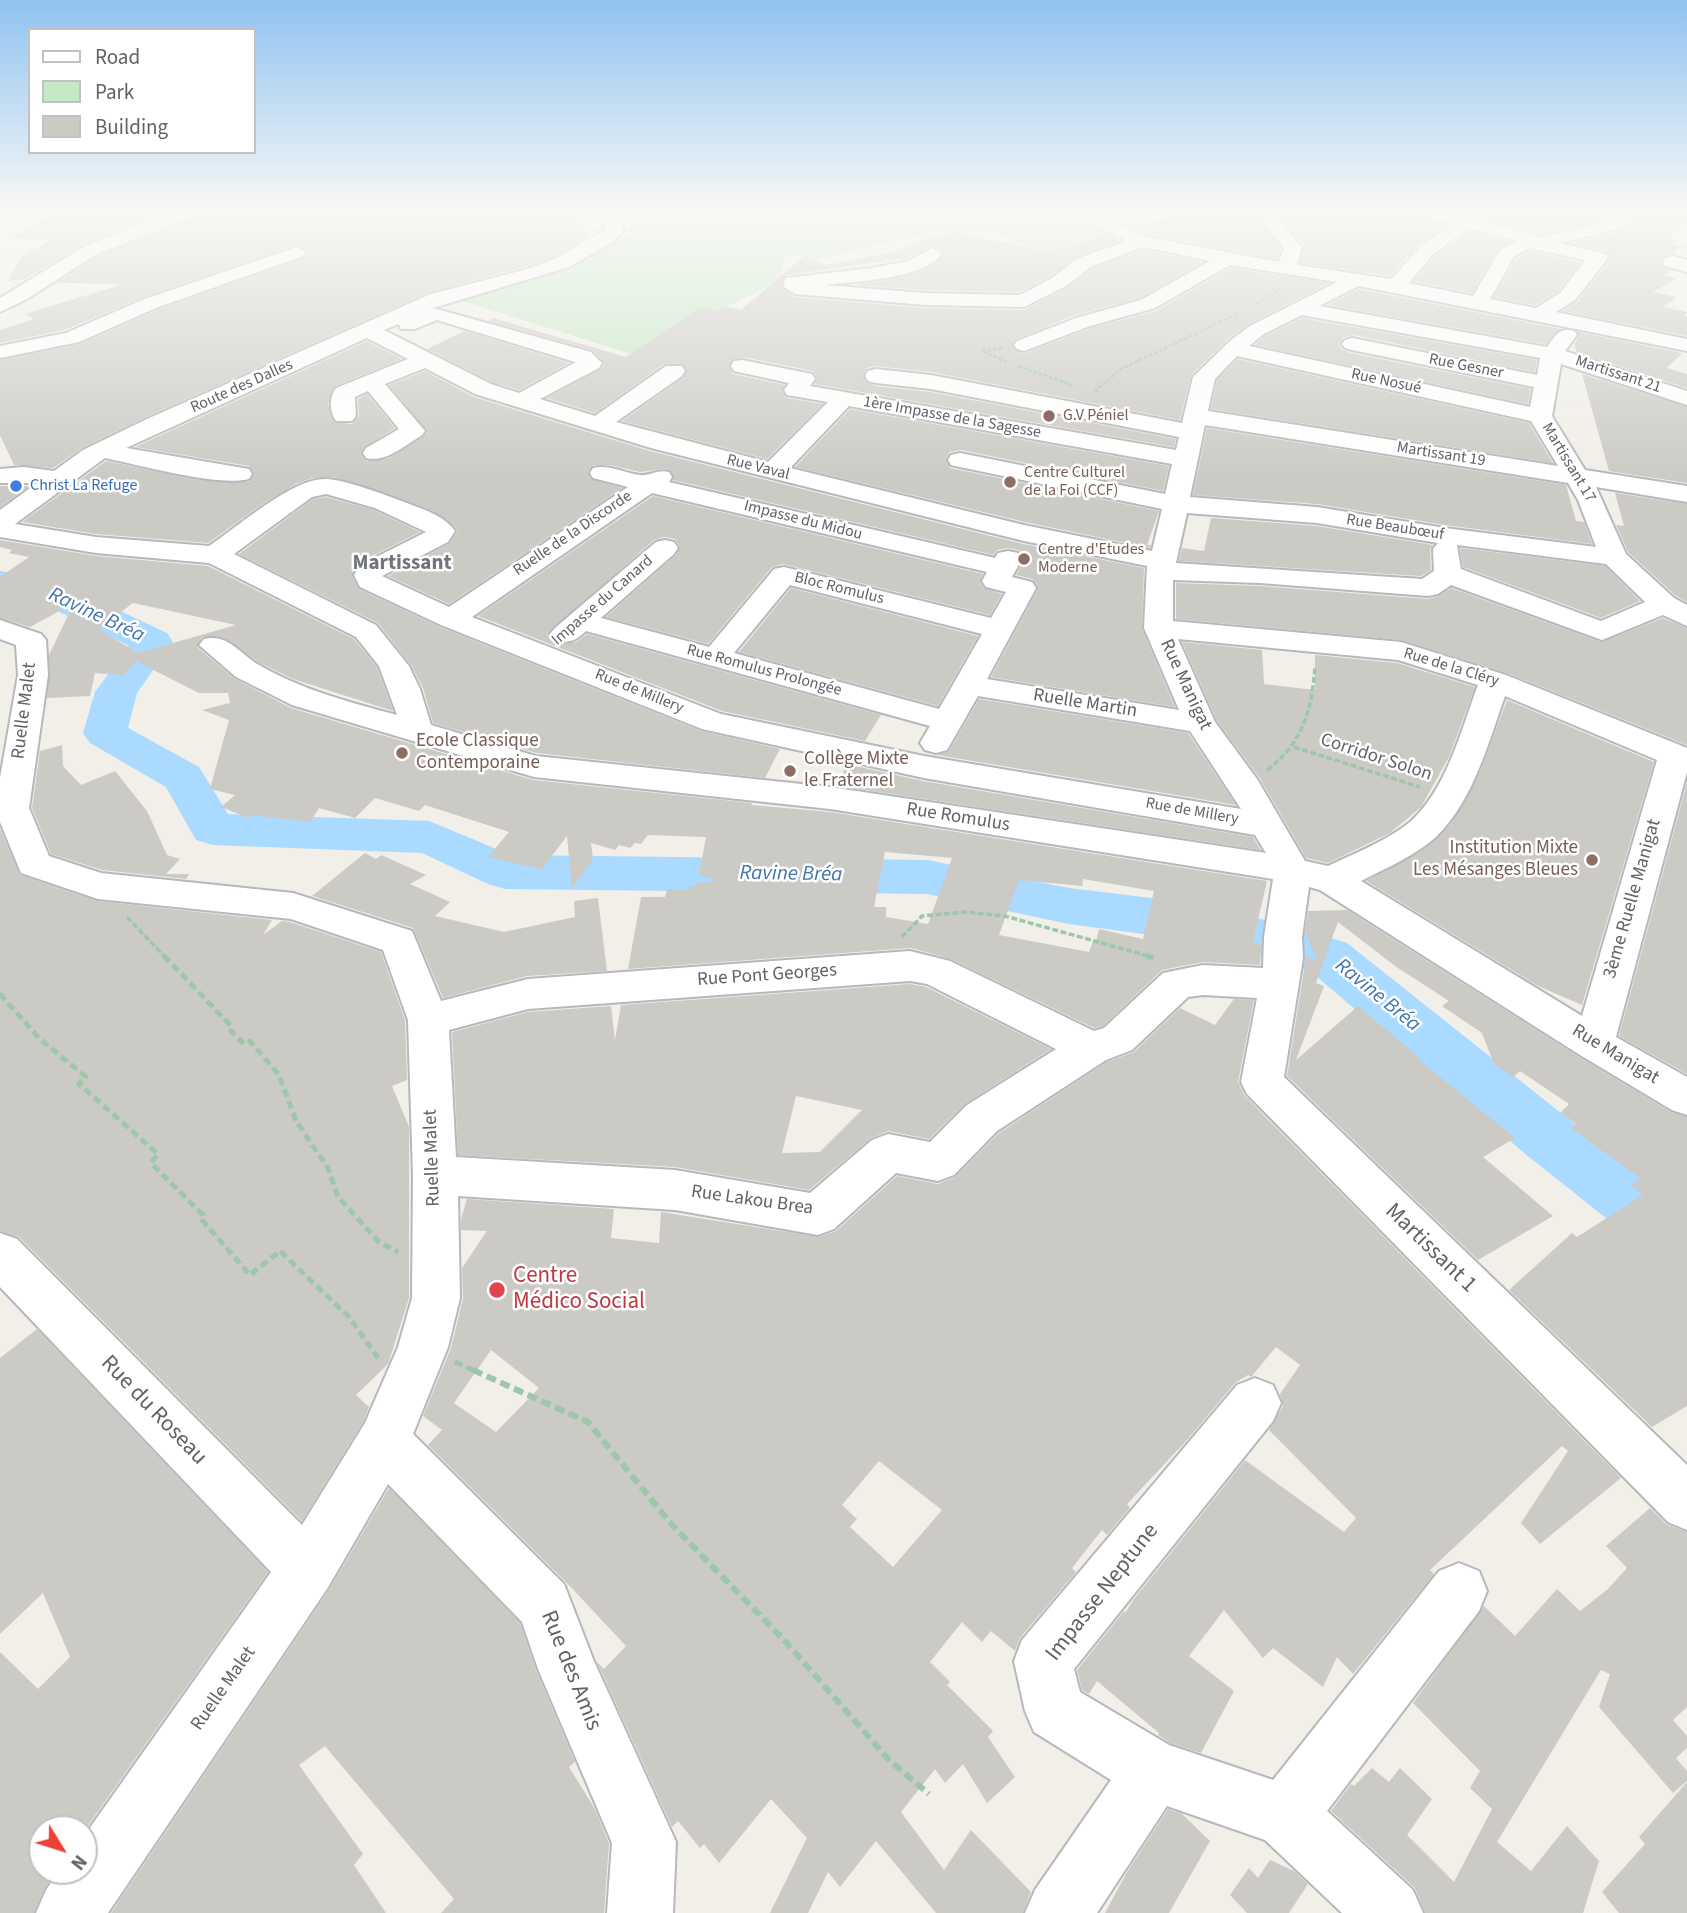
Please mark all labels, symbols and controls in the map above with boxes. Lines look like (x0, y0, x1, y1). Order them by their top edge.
legend (28, 28, 256, 154)
text: Road (95, 42, 140, 72)
text: Park (95, 77, 134, 107)
text: Building (95, 112, 168, 142)
street label: Rue Gesner (1427, 350, 1505, 384)
street label: Martissant 21 (1573, 352, 1663, 398)
street label: Route des Dalles (188, 356, 296, 418)
street label: Rue Nosué (1349, 365, 1423, 399)
street label: 1ère Impasse de la Sagesse (862, 393, 1042, 443)
place label: G.V Péniel (1063, 406, 1129, 426)
marker: G.V Péniel (1041, 408, 1057, 424)
street label: Martissant 17 (1537, 420, 1599, 506)
street label: Martissant 19 (1395, 439, 1487, 471)
street label: Rue Vaval (725, 451, 791, 485)
place label: Centre Culturel de la Foi (CCF) (1024, 463, 1125, 501)
marker: Centre Culturel de la Foi (CCF) (1002, 474, 1018, 490)
place label: Christ La Refuge (30, 476, 137, 496)
marker: Christ La Refuge (8, 478, 24, 494)
street label: Ruelle de la Discorde (510, 487, 636, 581)
street label: Impasse du Midou (742, 497, 864, 545)
street label: Rue Beaubœuf (1345, 511, 1445, 545)
place label: Centre d'Etudes Moderne (1038, 540, 1144, 578)
district label: Martissant (353, 551, 451, 577)
marker: Centre d'Etudes Moderne (1016, 551, 1032, 567)
street label: Impasse du Canard (548, 552, 658, 650)
street label: Bloc Romulus (792, 569, 886, 609)
water label: Ravine Bréa (44, 583, 148, 649)
street label: Rue Manigat (1154, 636, 1216, 734)
street label: Rue Romulus Prolongée (684, 641, 844, 701)
street label: Rue de la Cléry (1401, 644, 1501, 692)
street label: Ruelle Malet (8, 661, 42, 761)
street label: Rue de Millery (592, 665, 686, 719)
street label: Ruelle Martin (1031, 685, 1139, 723)
street label: Corridor Solon (1317, 729, 1435, 787)
place label: Ecole Classique Contemporaine (416, 731, 540, 775)
marker: Ecole Classique Contemporaine (394, 745, 410, 761)
place label: Collège Mixte le Fraternel (804, 749, 909, 793)
marker: Collège Mixte le Fraternel (782, 763, 798, 779)
street label: Rue de Millery (1144, 794, 1240, 830)
street label: Rue Romulus (905, 799, 1011, 837)
street label: 3ème Ruelle Manigat (1599, 817, 1667, 981)
place label: Institution Mixte Les Mésanges Bleues (1413, 838, 1578, 882)
marker: Institution Mixte Les Mésanges Bleues (1584, 852, 1600, 868)
water label: Ravine Bréa (739, 862, 843, 888)
water label: Ravine Bréa (1329, 954, 1425, 1038)
street label: Rue Pont Georges (696, 960, 838, 992)
street label: Rue Manigat (1567, 1020, 1663, 1090)
street label: Ruelle Malet (420, 1109, 446, 1207)
street label: Rue Lakou Brea (690, 1181, 814, 1221)
street label: Martissant 1 (1378, 1198, 1482, 1300)
place label: Centre Médico Social (513, 1263, 645, 1317)
marker: Centre Médico Social (487, 1280, 507, 1300)
street label: Rue du Roseau (94, 1350, 212, 1472)
street label: Impasse Neptune (1041, 1519, 1165, 1667)
street label: Rue des Amis (533, 1607, 607, 1735)
street label: Ruelle Malet (187, 1643, 261, 1735)
north arrow (28, 1815, 98, 1885)
text: N (64, 1849, 93, 1875)

